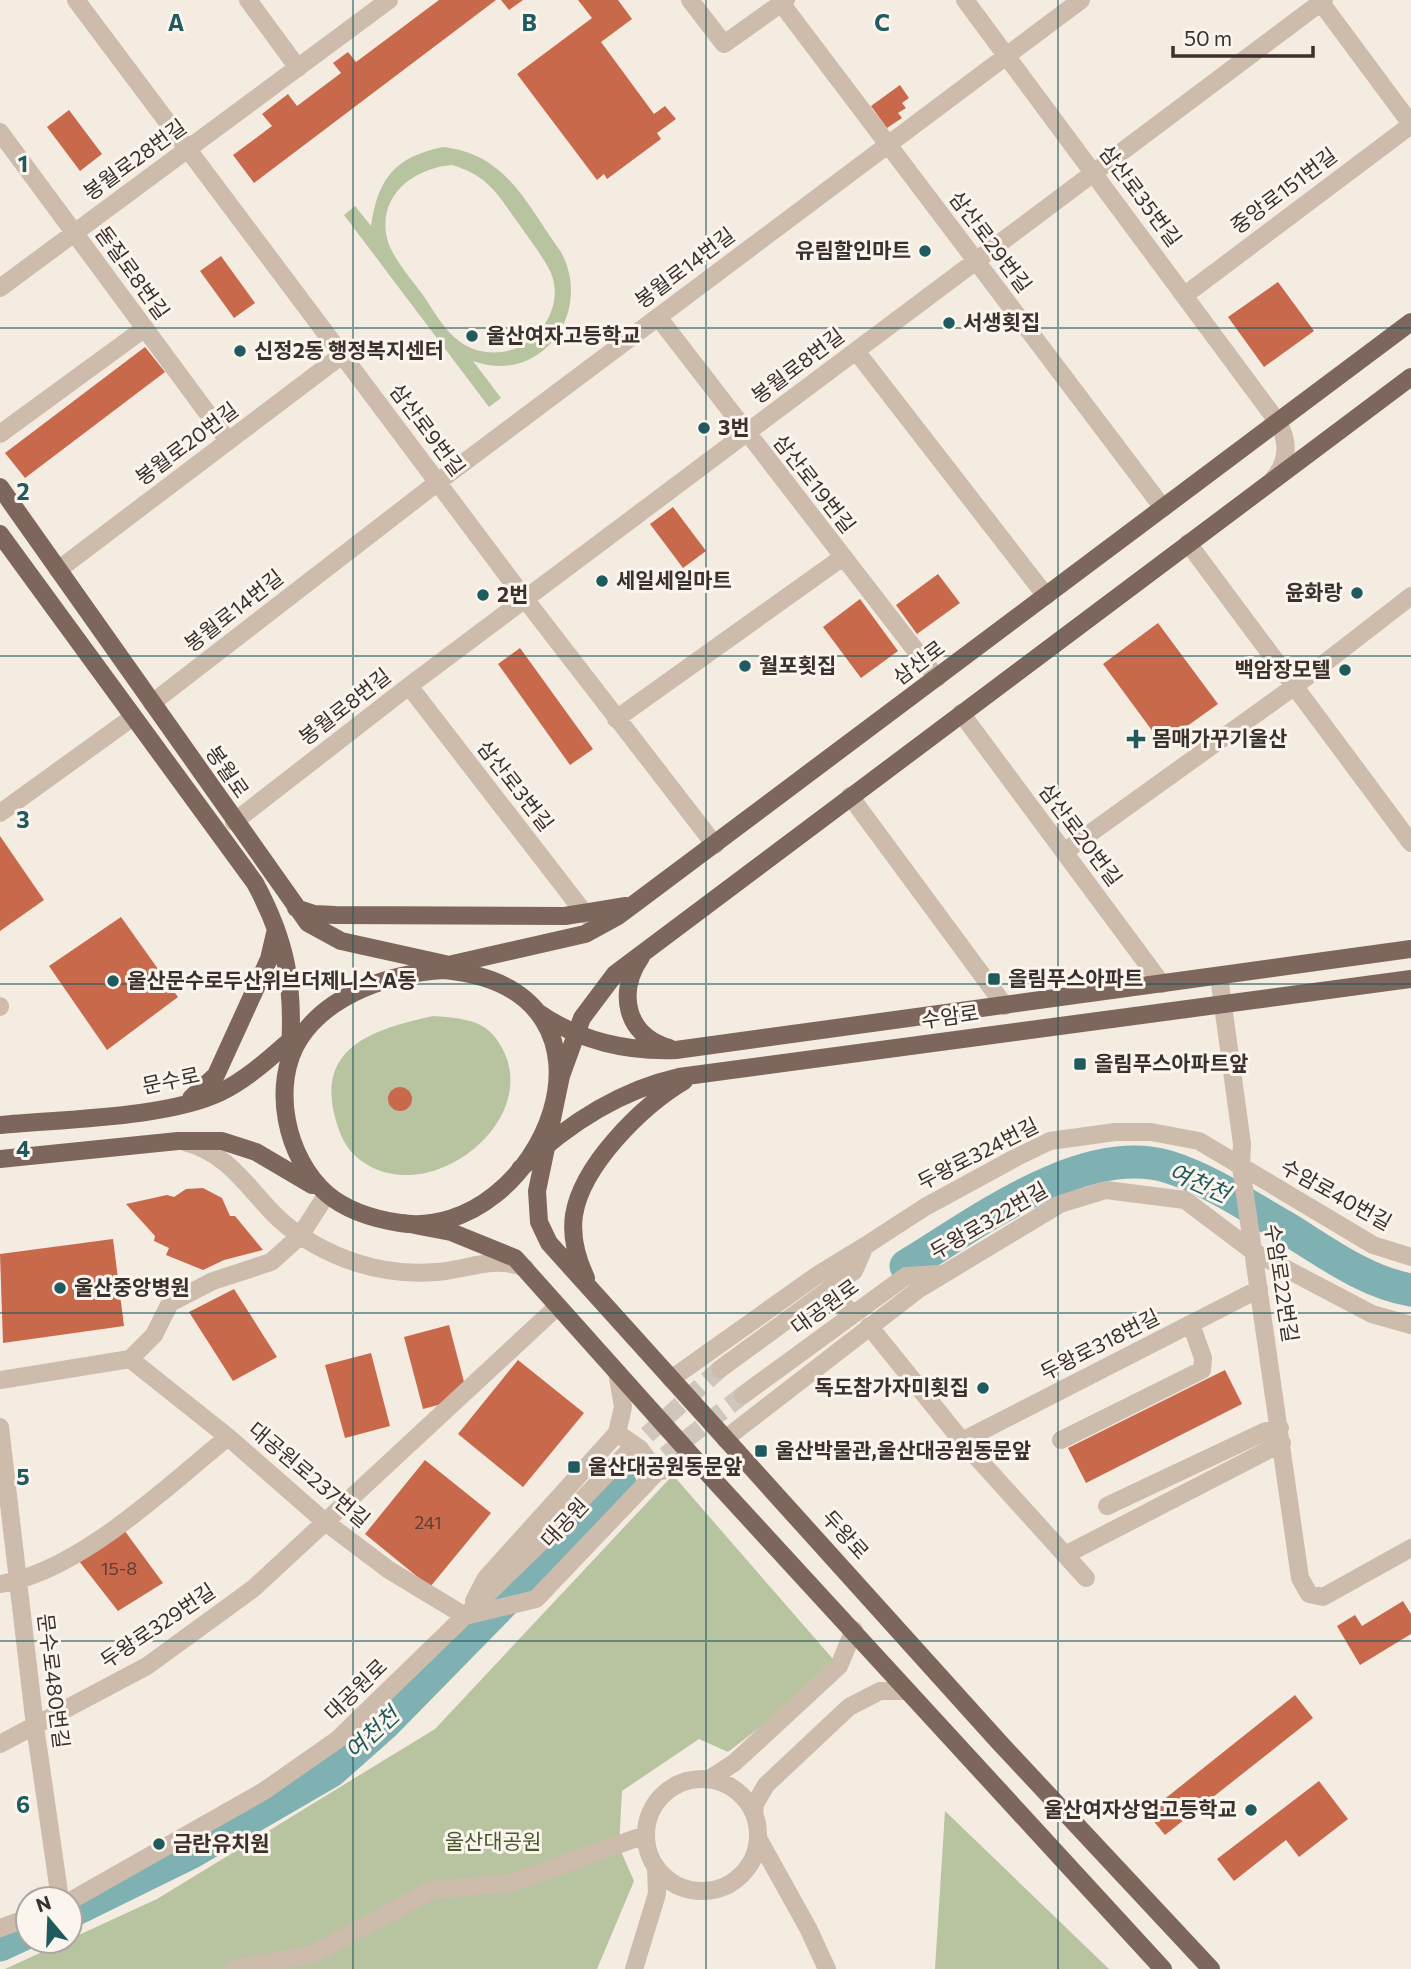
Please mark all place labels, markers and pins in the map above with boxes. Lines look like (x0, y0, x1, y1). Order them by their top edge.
place label: 유림할인마트 (795, 237, 911, 262)
marker: 유림할인마트 (917, 243, 933, 259)
place label: 서생횟집 (963, 309, 1040, 334)
marker: 서생횟집 (941, 315, 957, 331)
place label: 울산여자고등학교 (486, 322, 641, 347)
marker: 울산여자고등학교 (464, 328, 480, 344)
place label: 신정2동 행정복지센터 (254, 337, 444, 362)
marker: 신정2동 행정복지센터 (232, 343, 248, 359)
place label: 3번 (718, 414, 750, 439)
marker: 3번 (696, 420, 712, 436)
place label: 세일세일마트 (616, 567, 732, 592)
marker: 세일세일마트 (594, 573, 610, 589)
place label: 윤화랑 (1285, 579, 1343, 604)
place label: 2번 (497, 581, 528, 606)
marker: 윤화랑 (1349, 585, 1365, 601)
marker: 2번 (475, 587, 491, 603)
place label: 월포횟집 (759, 652, 836, 677)
place label: 백암장모텔 (1234, 656, 1331, 681)
marker: 월포횟집 (737, 658, 753, 674)
marker: 백암장모텔 (1337, 662, 1353, 678)
place label: 몸매가꾸기울산 (1152, 725, 1287, 750)
marker: 몸매가꾸기울산 (1126, 729, 1146, 749)
place label: 올림푸스아파트 (1008, 965, 1143, 990)
place label: 울산문수로두산위브더제니스 A동 (127, 967, 417, 992)
marker: 올림푸스아파트 (986, 971, 1002, 987)
marker: 울산문수로두산위브더제니스 A동 (105, 973, 121, 989)
place label: 올림푸스아파트앞 (1094, 1050, 1249, 1075)
marker: 올림푸스아파트앞 (1072, 1056, 1088, 1072)
place label: 울산중앙병원 (74, 1274, 190, 1299)
marker: 울산중앙병원 (52, 1280, 68, 1296)
place label: 독도참가자미횟집 (814, 1374, 969, 1399)
marker: 독도참가자미횟집 (975, 1380, 991, 1396)
place label: 울산박물관,울산대공원동문앞 (775, 1437, 1031, 1462)
marker: 울산박물관,울산대공원동문앞 (753, 1443, 769, 1459)
place label: 울산대공원동문앞 (588, 1453, 743, 1478)
marker: 울산대공원동문앞 (566, 1459, 582, 1475)
place label: 울산여자상업고등학교 (1044, 1796, 1237, 1821)
marker: 울산여자상업고등학교 (1243, 1802, 1259, 1818)
place label: 금란유치원 (173, 1830, 270, 1855)
marker: 금란유치원 (151, 1836, 167, 1852)

